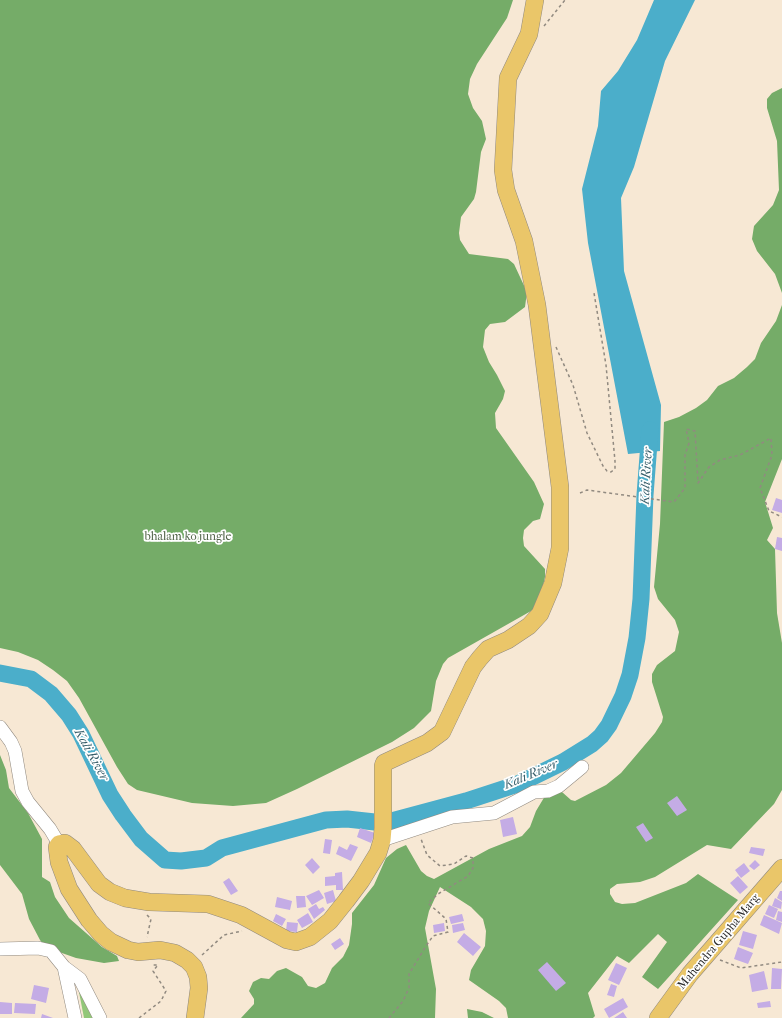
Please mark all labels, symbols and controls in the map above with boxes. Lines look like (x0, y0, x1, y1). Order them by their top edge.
water label: Kali River (638, 447, 656, 505)
park label: bhalam ko jungle (145, 530, 231, 544)
water label: Kali River (70, 726, 112, 784)
water label: Kali River (502, 757, 560, 793)
street label: Mahendra Gupha Marg (675, 891, 763, 993)

